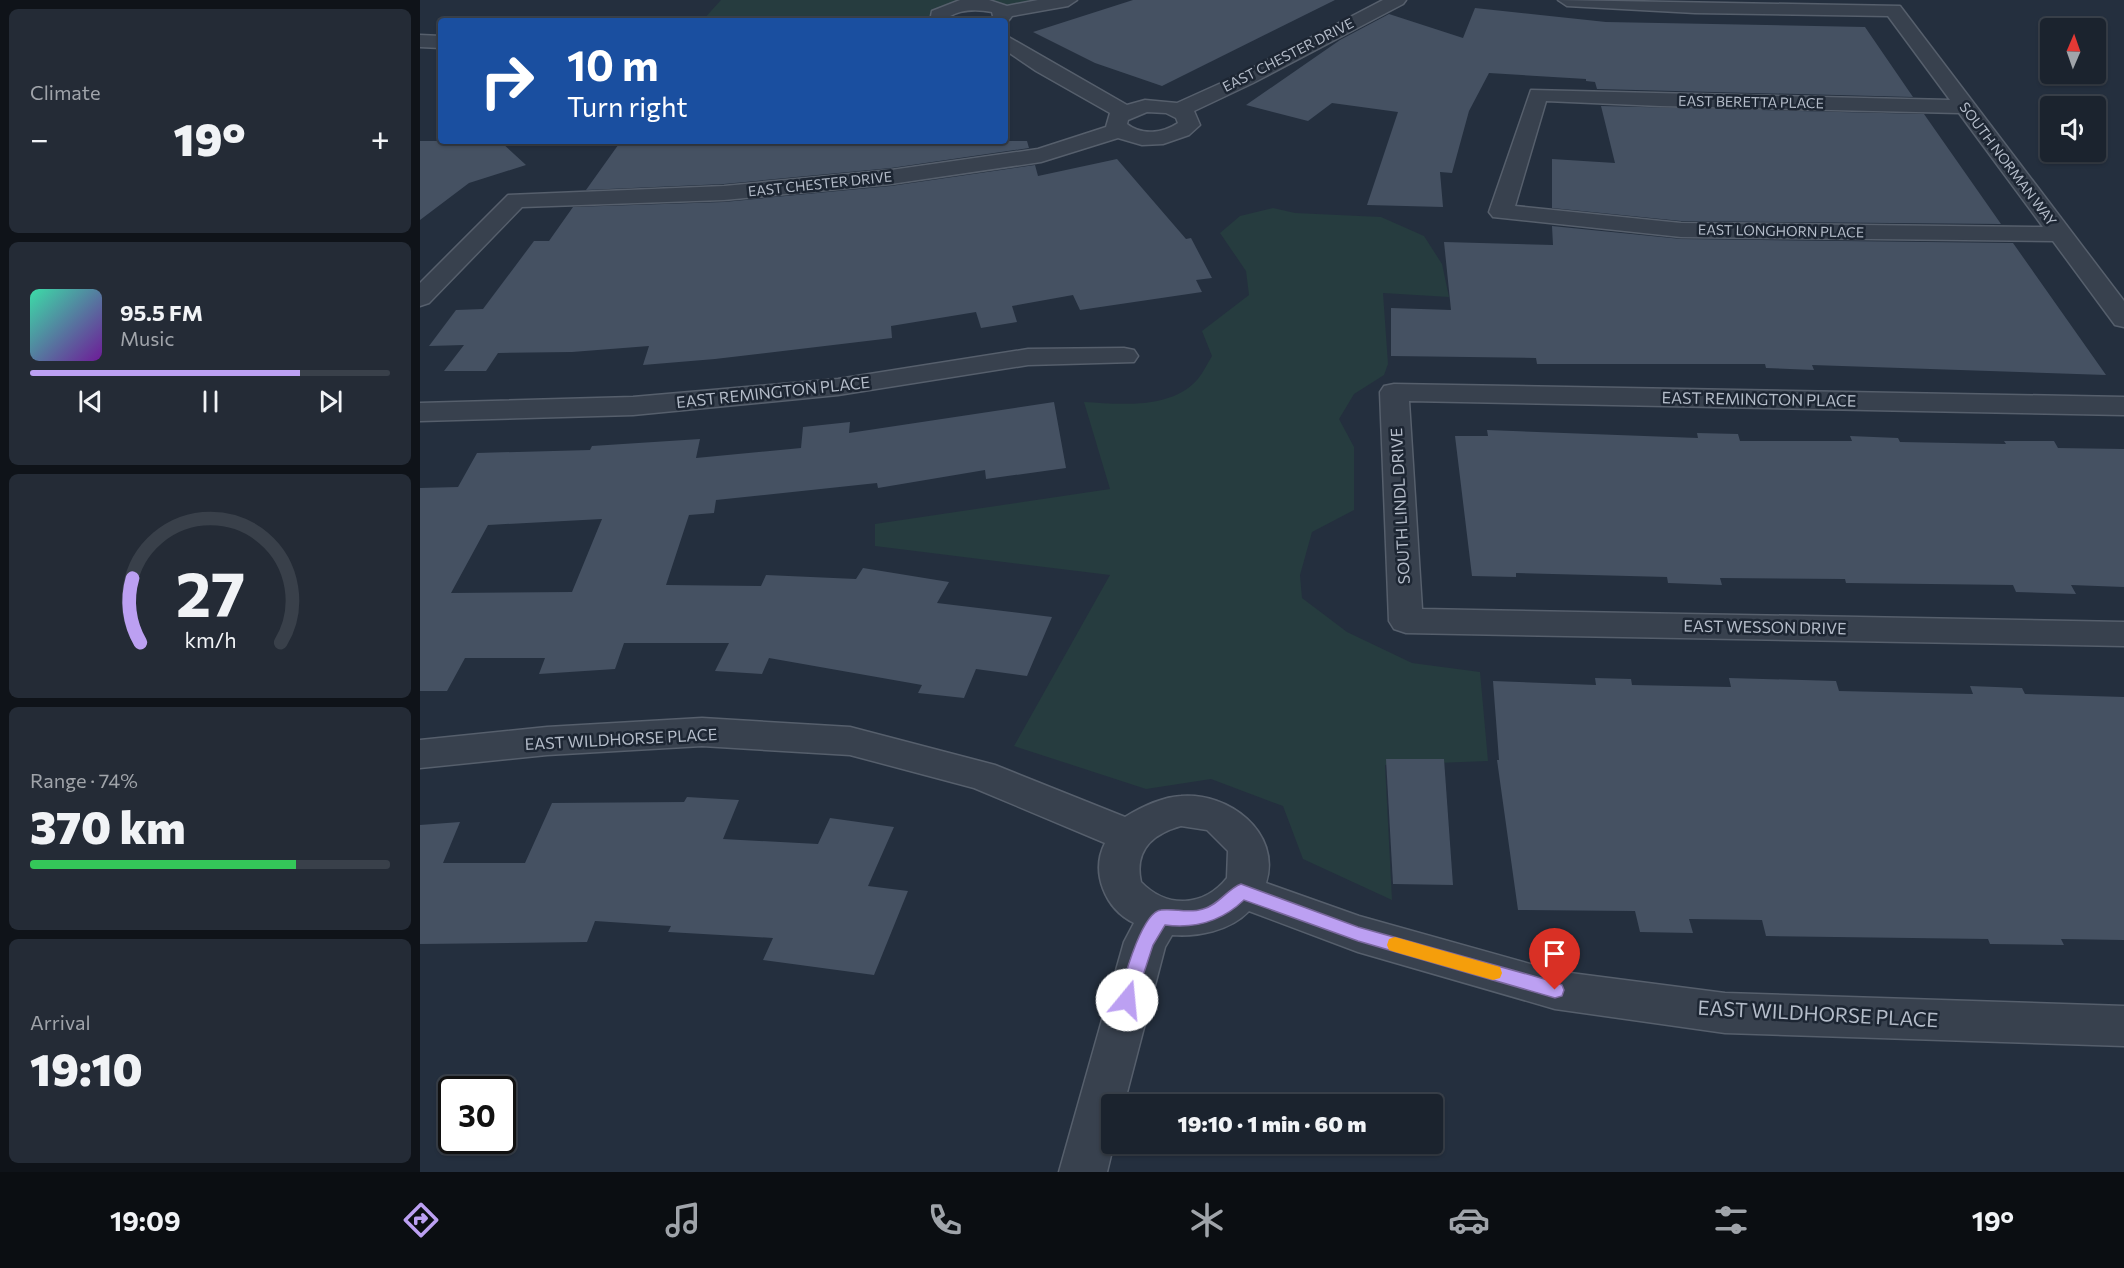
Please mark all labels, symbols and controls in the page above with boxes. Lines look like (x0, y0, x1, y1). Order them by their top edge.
street label: EAST CHESTER DRIVE (1219, 14, 1356, 95)
north arrow (2040, 18, 2106, 84)
map controls (2040, 18, 2106, 162)
text: 10 m (567, 38, 659, 90)
icon: right (468, 42, 546, 120)
text: Climate (30, 80, 100, 104)
text: Turn right (567, 90, 687, 123)
street label: EAST BERETTA PLACE (1678, 92, 1824, 111)
button: sound (2040, 96, 2106, 162)
street label: SOUTH NORMAN WAY (1956, 98, 2060, 229)
text: 19° (174, 110, 246, 165)
text: − (30, 117, 49, 158)
text: + (371, 117, 390, 158)
street label: EAST CHESTER DRIVE (747, 167, 893, 200)
street label: EAST LONGHORN PLACE (1698, 221, 1864, 240)
text: 95.5 FM (120, 299, 203, 326)
text: Music (120, 326, 174, 350)
street label: EAST REMINGTON PLACE (675, 372, 871, 411)
icon: previous (74, 385, 107, 418)
icon: pause (194, 385, 227, 418)
icon: next (314, 385, 347, 418)
street label: EAST REMINGTON PLACE (1661, 387, 1857, 410)
street label: SOUTH LINDL DRIVE (1386, 427, 1413, 585)
text: 27 (175, 554, 245, 630)
street label: EAST WESSON DRIVE (1683, 616, 1847, 637)
text: km/h (184, 626, 236, 652)
street label: EAST WILDHORSE PLACE (524, 724, 718, 753)
text: Range · 74% (30, 768, 138, 792)
text: 370 km (30, 798, 186, 853)
pin (1529, 928, 1580, 990)
icon: arrive (1538, 937, 1571, 970)
position arrow (1095, 968, 1159, 1032)
street label: EAST WILDHORSE PLACE (1697, 995, 1939, 1031)
text: Arrival (30, 1010, 91, 1034)
text: 19:10 (30, 1040, 143, 1095)
speed limit sign: 30 (438, 1076, 516, 1154)
text: 19:10 · 1 min · 60 m (1178, 1110, 1366, 1137)
icon: directions (400, 1199, 442, 1241)
icon: music (662, 1199, 704, 1241)
icon: phone (924, 1199, 966, 1241)
icon: climate (1186, 1199, 1228, 1241)
icon: car (1448, 1199, 1490, 1241)
icon: filters (1710, 1199, 1752, 1241)
text: 19:09 (110, 1204, 181, 1237)
text: 19° (1972, 1204, 2014, 1237)

